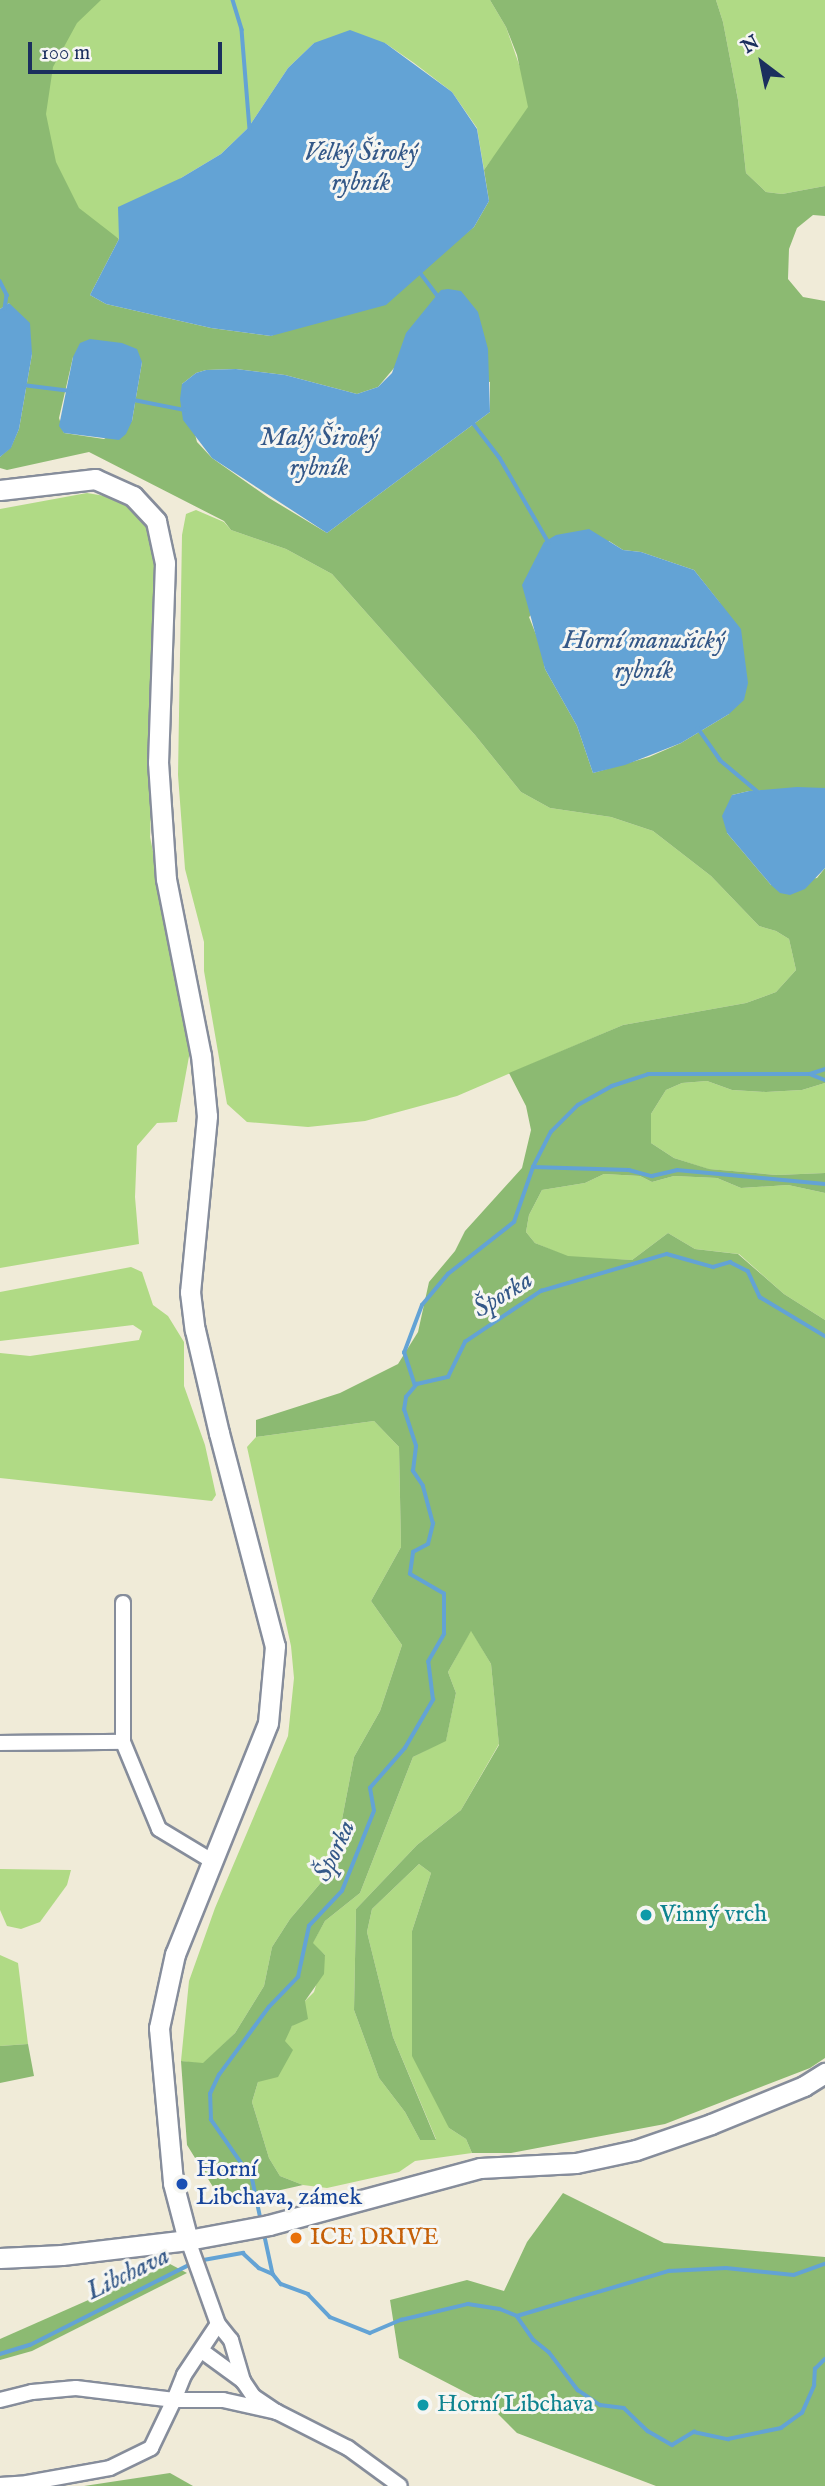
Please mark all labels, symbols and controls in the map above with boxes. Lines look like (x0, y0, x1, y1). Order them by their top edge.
scale bar (32, 28, 226, 72)
north arrow (727, 28, 797, 98)
text: N (738, 31, 764, 60)
text: 100 m (41, 40, 90, 67)
water label: Velký Široký rybník (304, 137, 418, 198)
water label: Malý Široký rybník (260, 422, 378, 484)
water label: Horní manušický rybník (563, 625, 725, 686)
water label: Šporka (468, 1265, 538, 1325)
water label: Šporka (307, 1815, 363, 1887)
place label: Vinný vrch (660, 1901, 767, 1929)
marker: Vinný vrch (638, 1907, 654, 1923)
place label: Horní Libchava, zámek (196, 2156, 362, 2212)
marker: Horní Libchava, zámek (174, 2176, 190, 2192)
place label: ICE DRIVE (310, 2224, 439, 2252)
marker: ICE DRIVE (288, 2230, 304, 2246)
water label: Libchava (81, 2241, 175, 2307)
place label: Horní Libchava (437, 2391, 594, 2419)
marker: Horní Libchava (415, 2397, 431, 2413)

